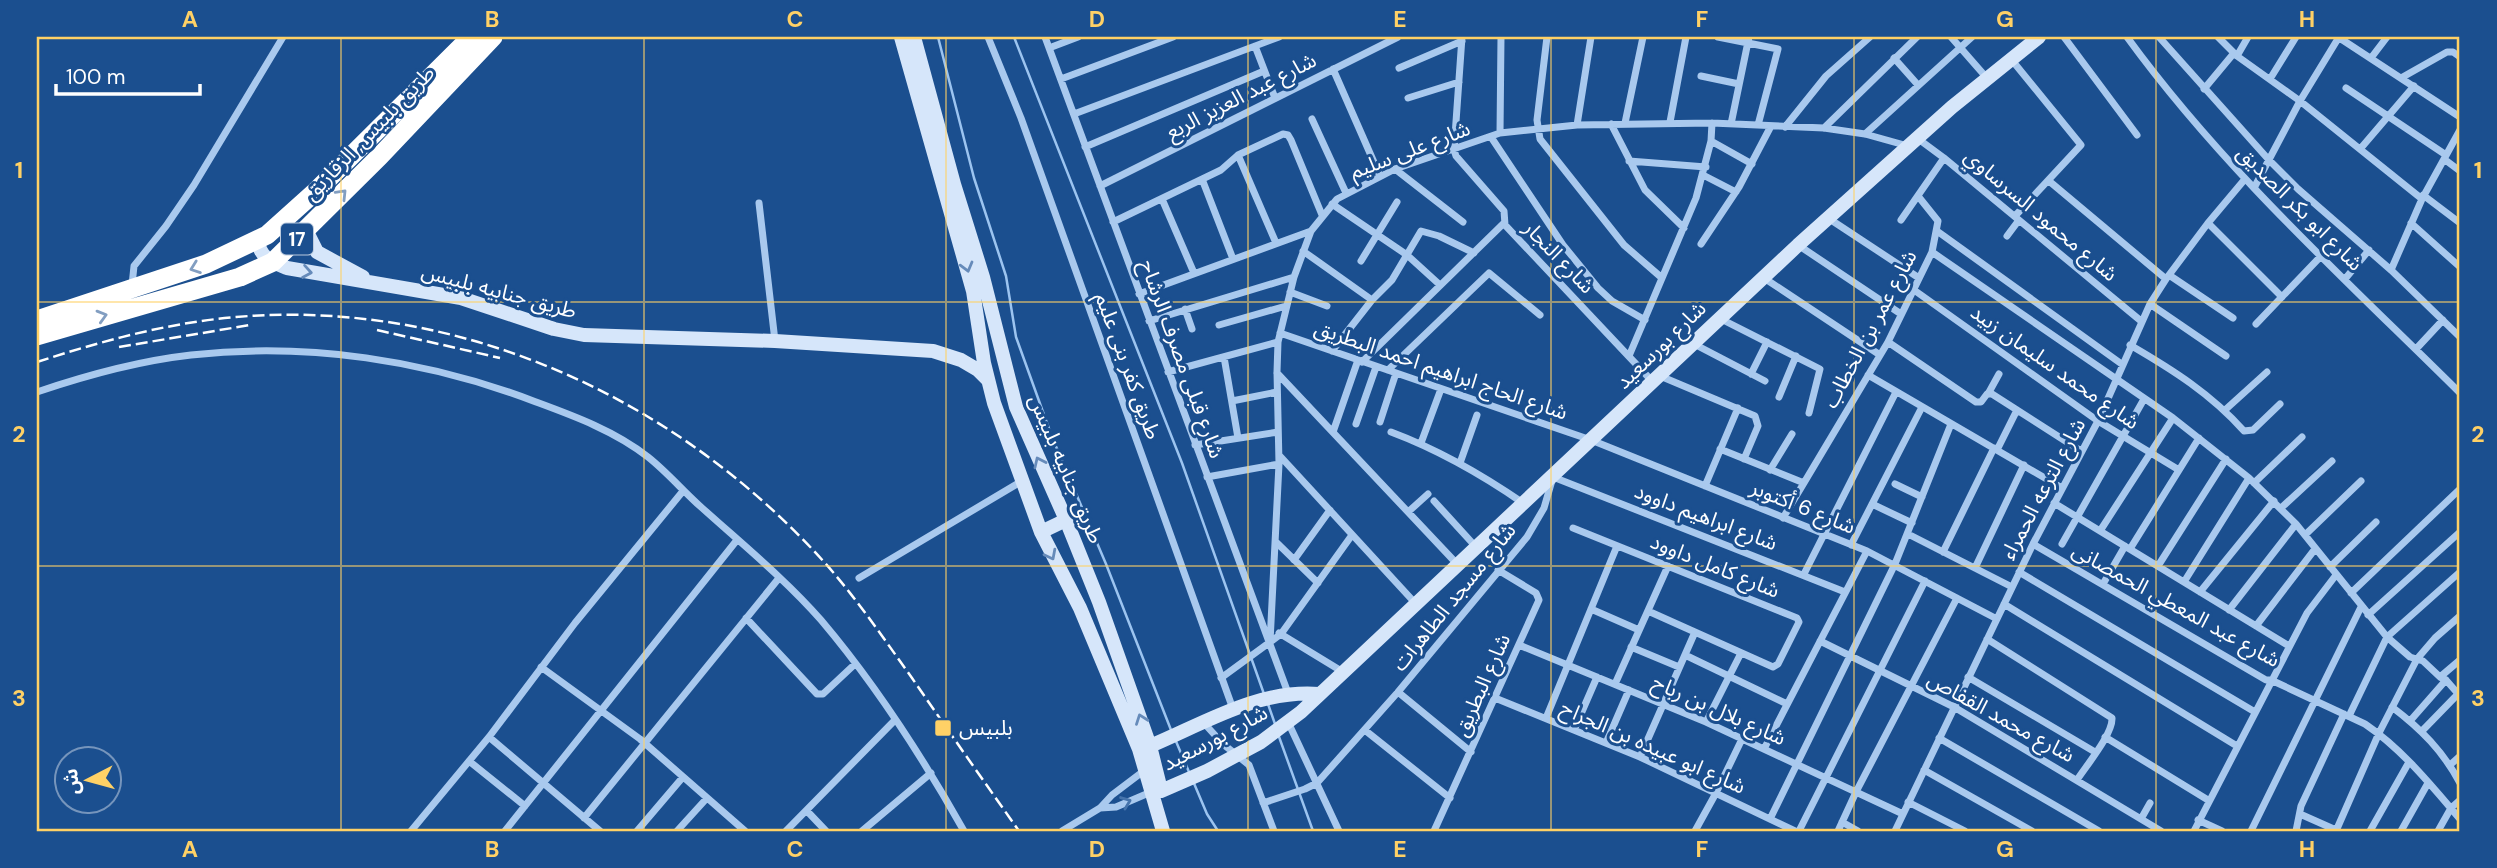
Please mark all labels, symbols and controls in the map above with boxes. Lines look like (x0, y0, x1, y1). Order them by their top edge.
text: A (182, 4, 198, 34)
text: B (485, 4, 499, 34)
text: C (787, 4, 803, 34)
text: D (1089, 4, 1105, 34)
text: E (1393, 4, 1407, 34)
text: F (1696, 4, 1709, 34)
text: G (1996, 4, 2014, 34)
text: H (2299, 4, 2315, 34)
street label: شارع عبد العزيز الربع (1161, 46, 1321, 147)
scale bar (56, 52, 200, 96)
street label: طريق بلبيس, الزقازيق (297, 59, 441, 207)
text: 100 m (66, 63, 126, 91)
street label: شارع على سليم (1346, 114, 1475, 187)
street label: شارع ابو بكر الصديق (2230, 139, 2369, 278)
street label: شارع محمود السرساوي (1957, 142, 2124, 289)
text: 1 (15, 155, 23, 185)
text: 1 (2474, 155, 2482, 185)
one-way arrow (333, 189, 346, 202)
street label: شارع النجار (1516, 214, 1601, 300)
road number: 17 (281, 224, 313, 255)
street label: شارع عمر بن الخطاب (1816, 245, 1924, 413)
street label: شارع قبلى مصرف الرشاح (1132, 256, 1231, 463)
street label: طريق جنابيه بلبيس (418, 257, 580, 325)
one-way arrow (190, 260, 202, 274)
one-way arrow (958, 261, 973, 273)
one-way arrow (301, 264, 313, 279)
street label: طريق كفر بنى عليم (1088, 289, 1168, 444)
street label: شارع بورسعيد (1610, 295, 1713, 396)
street label: شارع محمد سليمان زبيد (1964, 298, 2145, 437)
one-way arrow (96, 310, 108, 325)
street label: شارع الحاج ابراهيم احمد البطريق (1310, 313, 1571, 427)
street label: طريق جنابيه بلبيس (1022, 390, 1110, 548)
street label: شارع الترعه الحمراء (1994, 413, 2093, 565)
text: 2 (12, 419, 26, 449)
text: 2 (2471, 419, 2485, 449)
one-way arrow (1033, 457, 1047, 469)
street label: شارع 6 أكتوبر (1745, 473, 1860, 542)
street label: شارع ابراهيم داوود (1630, 477, 1782, 558)
street label: شارع مسجد الطاهرات (1386, 517, 1523, 677)
street label: شارع كامل داوود (1646, 527, 1784, 606)
street label: شارع عبد المعطي الحمصانى (2066, 536, 2285, 676)
one-way arrow (1043, 547, 1057, 560)
street label: شارع البطريق (1447, 629, 1518, 741)
street label: شارع محمد القفاص (1922, 665, 2080, 770)
street label: شارع بلال بن رباح (1647, 668, 1790, 753)
text: 3 (12, 683, 26, 713)
text: 3 (2471, 683, 2485, 713)
street label: شارع ابو عبيده بن الجراح (1555, 694, 1750, 801)
street label: شارع بورسعيد (1157, 699, 1273, 778)
one-way arrow (1135, 713, 1149, 725)
place label: بلبيس (959, 714, 1013, 742)
marker: بلبيس (933, 718, 953, 738)
north arrow (52, 746, 122, 816)
text: ش (58, 767, 85, 796)
one-way arrow (1120, 797, 1132, 811)
text: A (182, 834, 198, 864)
text: B (485, 834, 499, 864)
text: C (787, 834, 803, 864)
text: D (1089, 834, 1105, 864)
text: E (1393, 834, 1407, 864)
text: F (1696, 834, 1709, 864)
text: G (1996, 834, 2014, 864)
text: H (2299, 834, 2315, 864)

